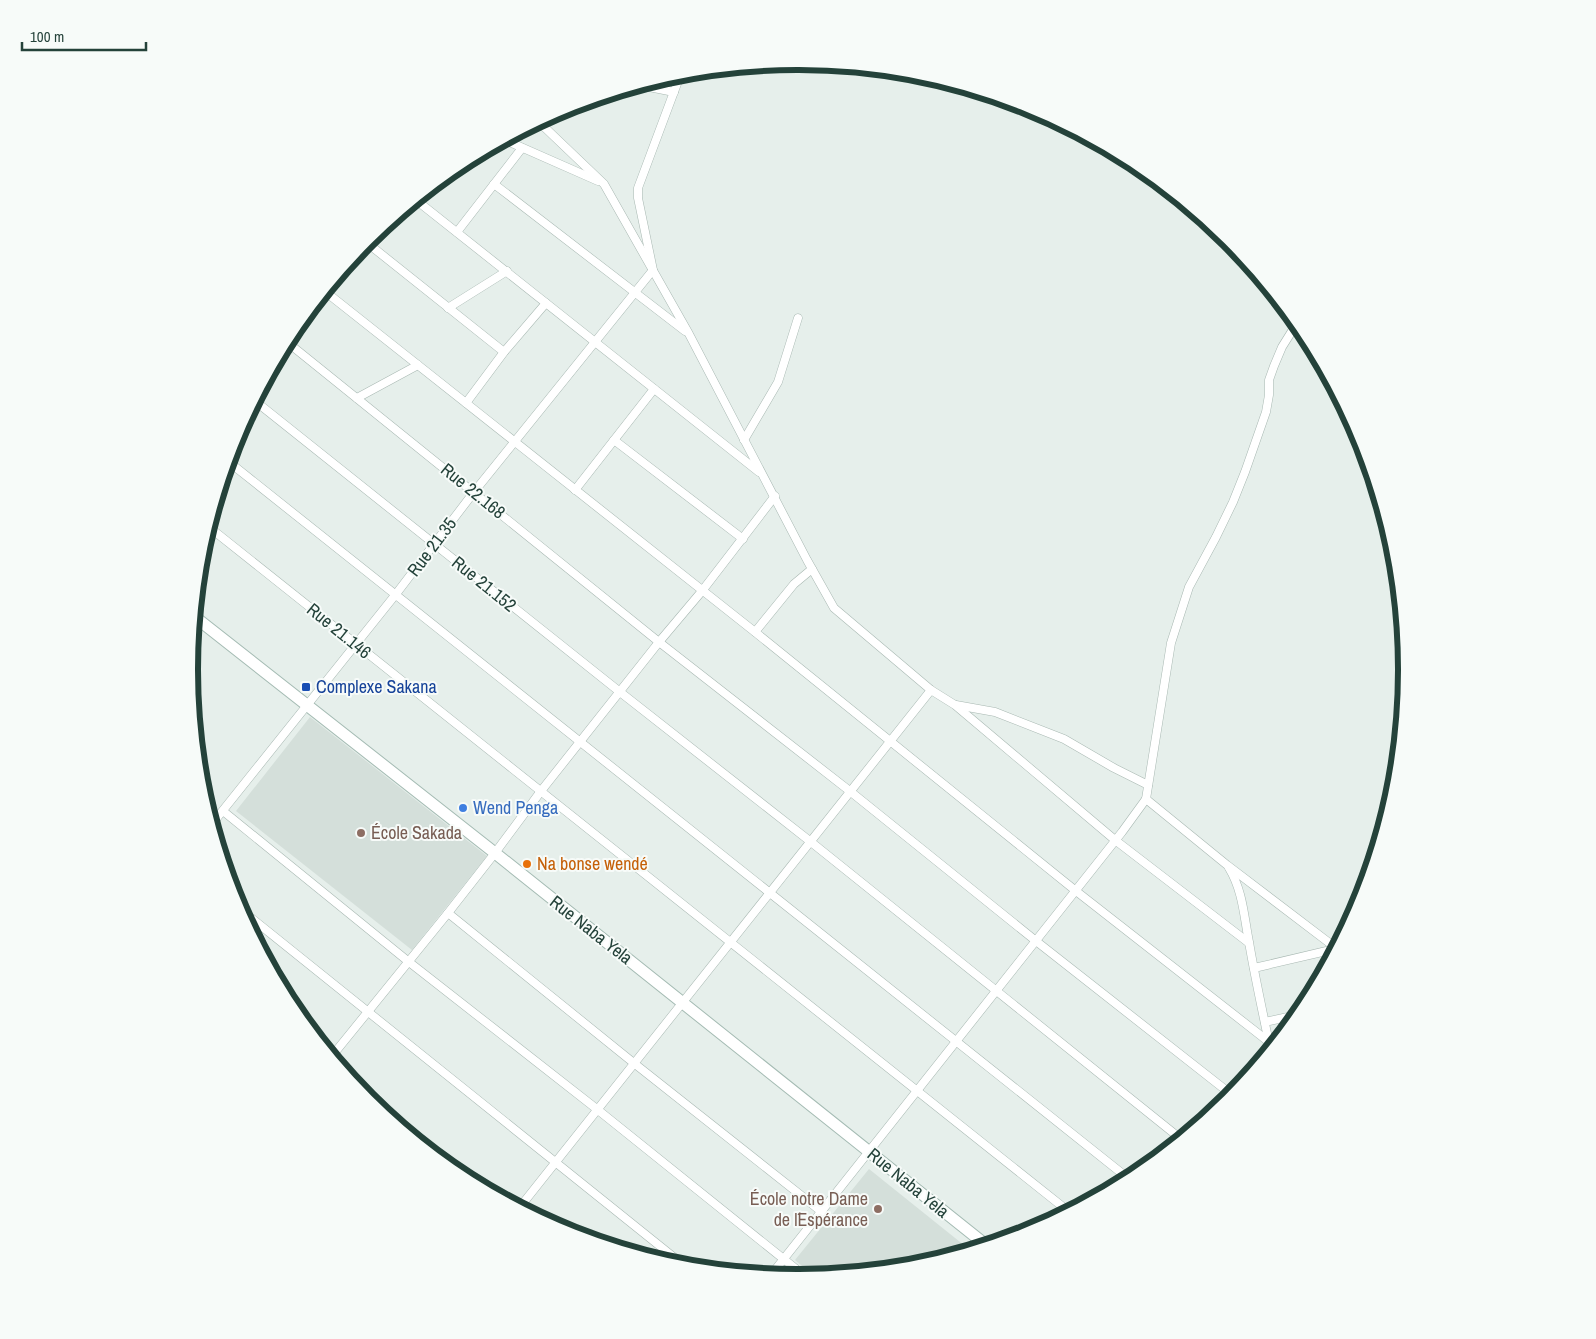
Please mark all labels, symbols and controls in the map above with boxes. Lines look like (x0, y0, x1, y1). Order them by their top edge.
scale bar (22, 20, 146, 52)
text: 100 m (30, 26, 64, 47)
street label: Rue 22.168 (436, 457, 511, 524)
street label: Rue 21.35 (401, 512, 462, 581)
street label: Rue 21.152 (447, 550, 522, 617)
street label: Rue 21.146 (302, 597, 377, 664)
place label: Complexe Sakana (316, 674, 437, 699)
marker: Complexe Sakana (300, 681, 312, 693)
place label: Wend Penga (473, 795, 558, 820)
marker: Wend Penga (457, 802, 469, 814)
place label: École Sakada (371, 820, 462, 845)
marker: École Sakada (355, 827, 367, 839)
place label: Na bonse wendé (537, 851, 648, 876)
marker: Na bonse wendé (521, 858, 533, 870)
street label: Rue Naba Yela (545, 889, 638, 970)
street label: Rue Naba Yela (862, 1142, 955, 1223)
place label: École notre Dame de l´Espérance (750, 1186, 868, 1232)
marker: École notre Dame de l´Espérance (872, 1203, 884, 1215)

